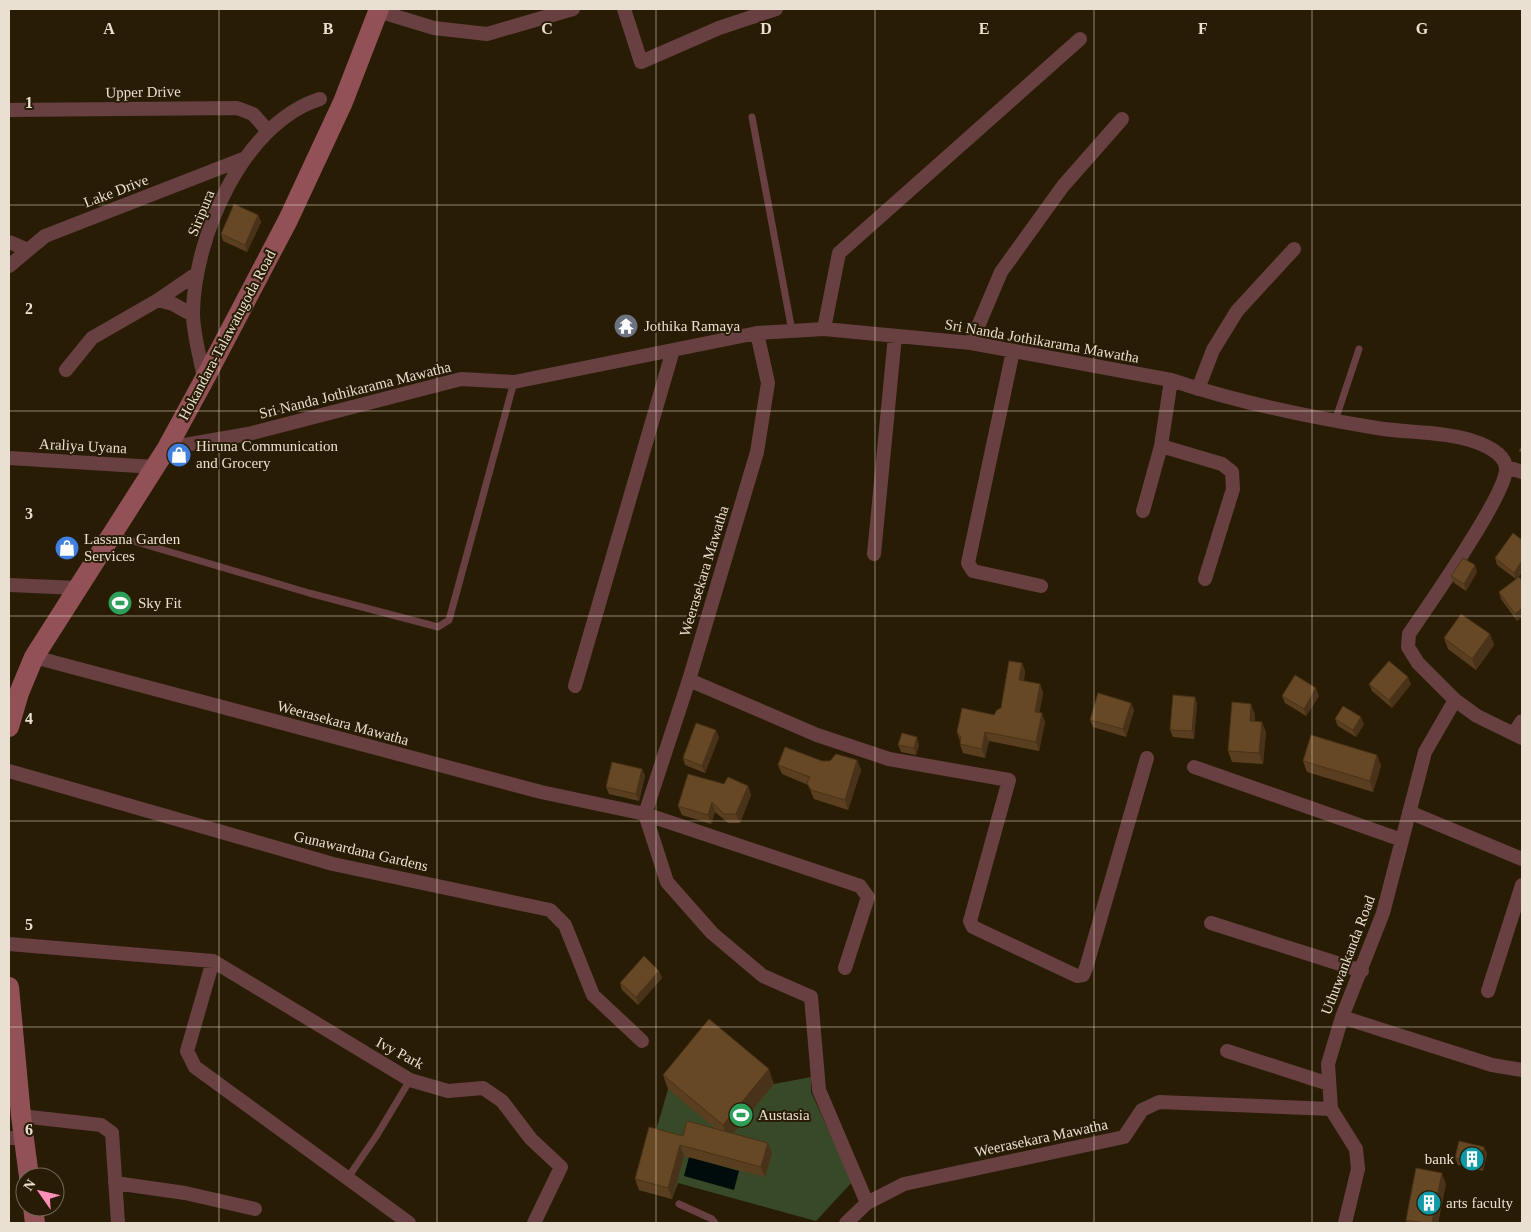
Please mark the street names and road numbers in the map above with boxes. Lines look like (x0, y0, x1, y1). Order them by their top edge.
street label: Upper Drive (105, 83, 181, 101)
street label: Lake Drive (81, 171, 151, 211)
street label: Siripura (185, 187, 218, 238)
street label: Hokandara-Talawatugoda Road (175, 247, 279, 423)
street label: Sri Nanda Jothikarama Mawatha (944, 316, 1141, 366)
street label: Sri Nanda Jothikarama Mawatha (257, 358, 453, 422)
street label: Araliya Uyana (39, 436, 128, 456)
street label: Weerasekara Mawatha (676, 503, 732, 638)
street label: Weerasekara Mawatha (275, 698, 411, 748)
street label: Gunawardana Gardens (292, 828, 430, 874)
street label: Uthuwankanda Road (1318, 893, 1378, 1017)
street label: Ivy Park (374, 1034, 427, 1072)
street label: Weerasekara Mawatha (973, 1116, 1109, 1160)

